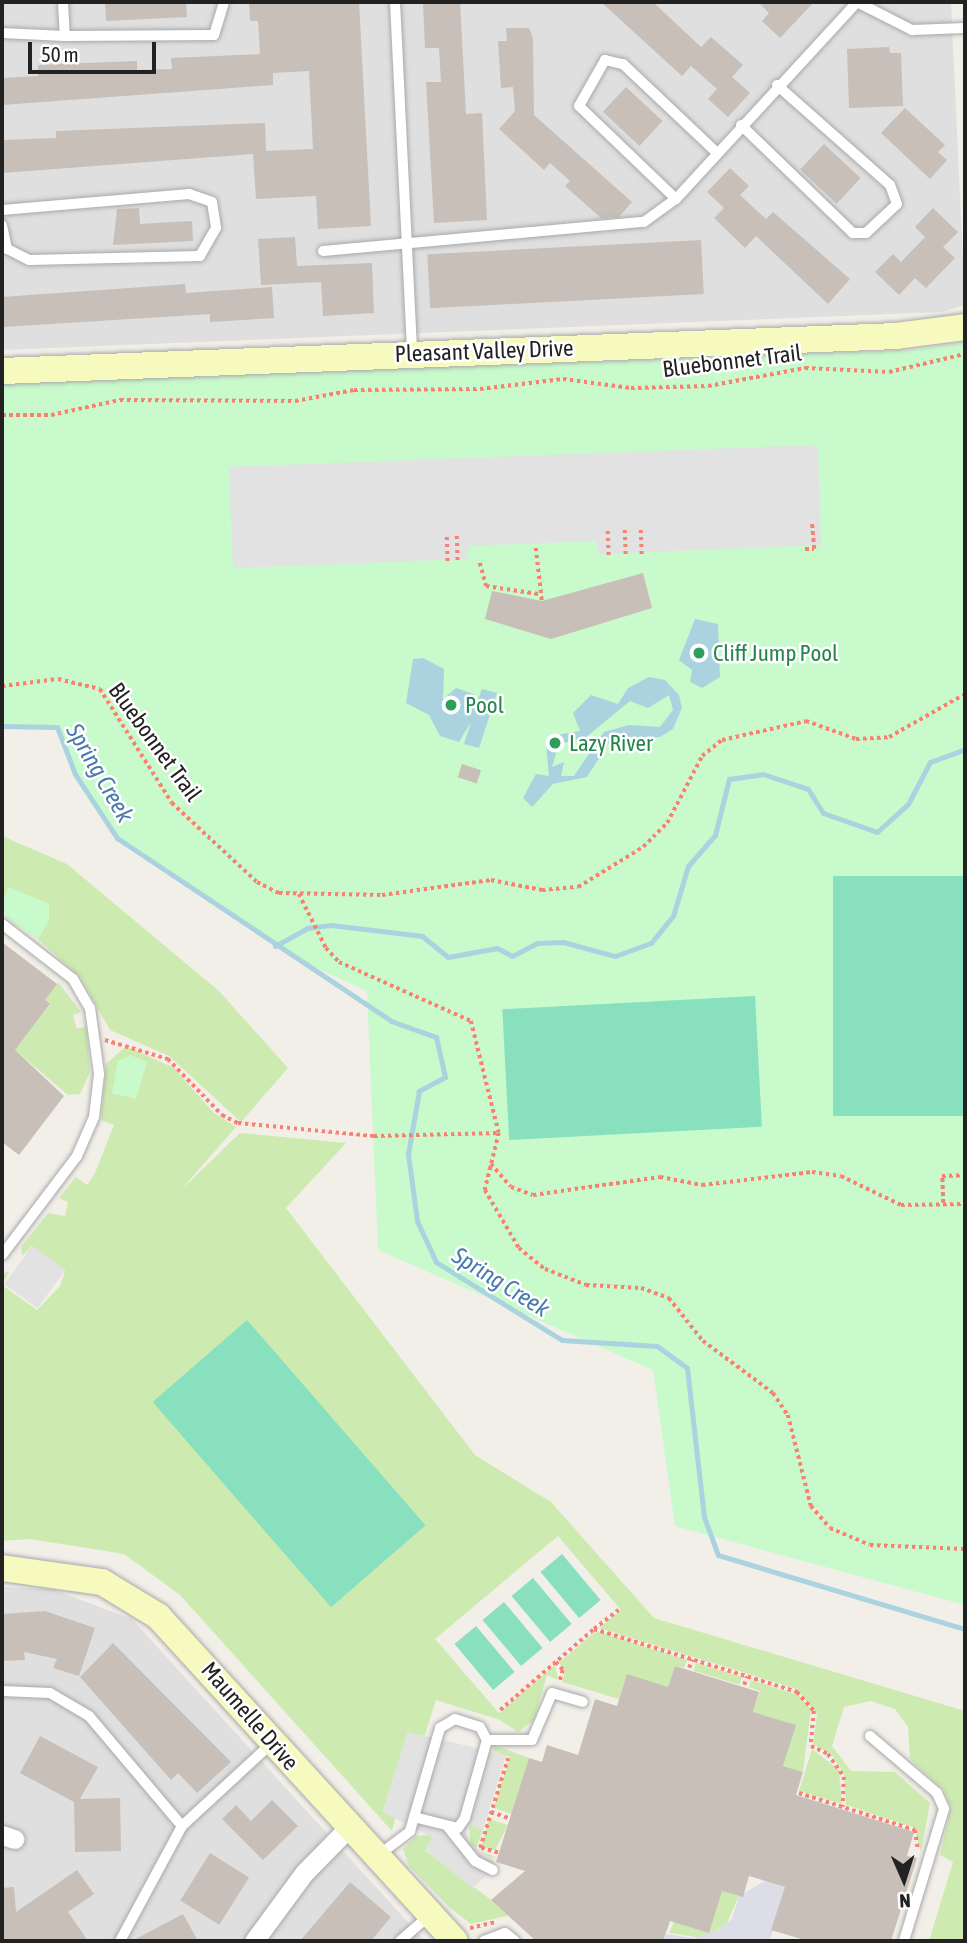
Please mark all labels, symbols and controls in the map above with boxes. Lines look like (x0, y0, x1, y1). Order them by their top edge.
scale bar (32, 28, 159, 72)
text: 50 m (41, 42, 79, 66)
street label: Pleasant Valley Drive (394, 334, 574, 368)
street label: Bluebonnet Trail (661, 339, 803, 383)
place label: Cliff Jump Pool (713, 639, 838, 667)
marker: Cliff Jump Pool (691, 645, 707, 661)
street label: Bluebonnet Trail (103, 677, 207, 807)
place label: Pool (465, 691, 504, 719)
marker: Pool (443, 697, 459, 713)
water label: Spring Creek (60, 718, 140, 828)
place label: Lazy River (569, 729, 653, 757)
marker: Lazy River (547, 735, 563, 751)
water label: Spring Creek (447, 1241, 555, 1323)
street label: Maumelle Drive (195, 1656, 305, 1776)
north arrow (869, 1845, 939, 1915)
text: N (899, 1890, 911, 1912)

